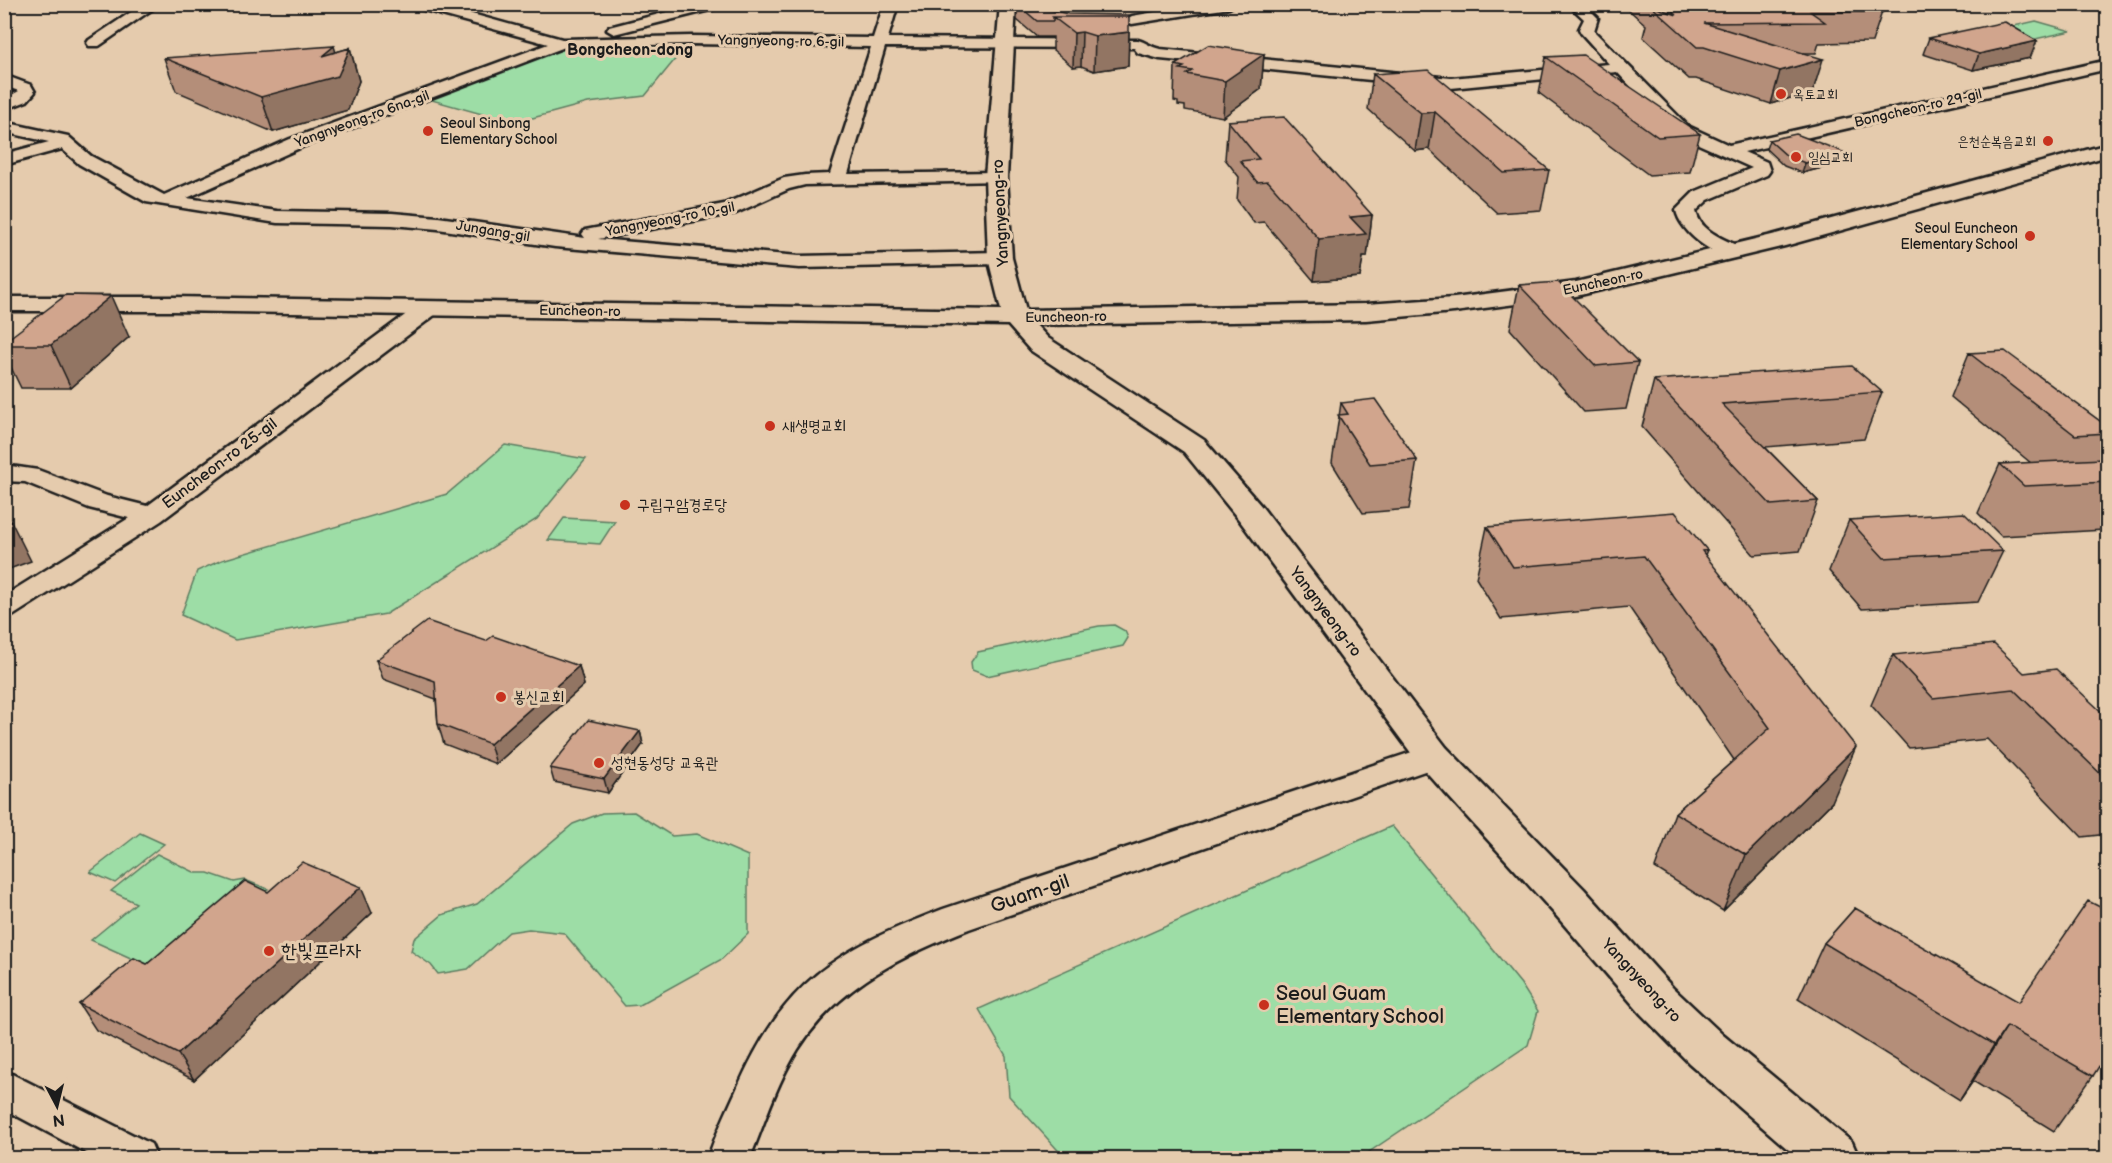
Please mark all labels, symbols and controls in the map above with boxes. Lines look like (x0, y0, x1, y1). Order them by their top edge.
street label: Yangnyeong-ro 6-gil (717, 31, 844, 51)
district label: Bongcheon-dong (567, 41, 693, 60)
street label: Bongcheon-ro 29-gil (1853, 85, 1983, 131)
place label: 옥토교회 (1793, 86, 1838, 103)
street label: Yangnyeong-ro 6na-gil (291, 87, 432, 152)
marker: 옥토교회 (1774, 87, 1788, 101)
place label: Seoul Sinbong Elementary School (440, 115, 558, 148)
marker: Seoul Sinbong Elementary School (421, 124, 435, 138)
place label: 은천순복음교회 (1957, 133, 2036, 150)
marker: 은천순복음교회 (2041, 134, 2055, 148)
place label: 일심교회 (1808, 149, 1853, 166)
marker: 일심교회 (1789, 150, 1803, 164)
street label: Yangnyeong-ro (989, 159, 1013, 268)
street label: Yangnyeong-ro 10-gil (603, 198, 736, 240)
street label: Jungang-gil (455, 217, 531, 245)
place label: Seoul Euncheon Elementary School (1901, 220, 2018, 253)
marker: Seoul Euncheon Elementary School (2023, 229, 2037, 243)
street label: Euncheon-ro (1561, 265, 1645, 299)
street label: Euncheon-ro (539, 302, 621, 320)
street label: Euncheon-ro (1025, 308, 1107, 326)
street label: Euncheon-ro 25-gil (159, 415, 281, 513)
place label: 새생명교회 (782, 417, 846, 436)
marker: 새생명교회 (763, 419, 777, 433)
place label: 구립구암경로당 (637, 496, 727, 515)
marker: 구립구암경로당 (618, 498, 632, 512)
street label: Yangnyeong-ro (1284, 562, 1365, 661)
place label: 봉신교회 (513, 688, 565, 707)
marker: 봉신교회 (494, 690, 508, 704)
place label: 성현동성당 교육관 (611, 754, 718, 773)
marker: 성현동성당 교육관 (592, 756, 606, 770)
street label: Guam-gil (987, 869, 1073, 919)
street label: Yangnyeong-ro (1597, 934, 1685, 1027)
place label: 한빛프라자 (281, 939, 361, 963)
marker: 한빛프라자 (262, 944, 276, 958)
place label: Seoul Guam Elementary School (1276, 982, 1444, 1029)
marker: Seoul Guam Elementary School (1257, 998, 1271, 1012)
north arrow (27, 1076, 87, 1136)
text: N (52, 1109, 66, 1130)

